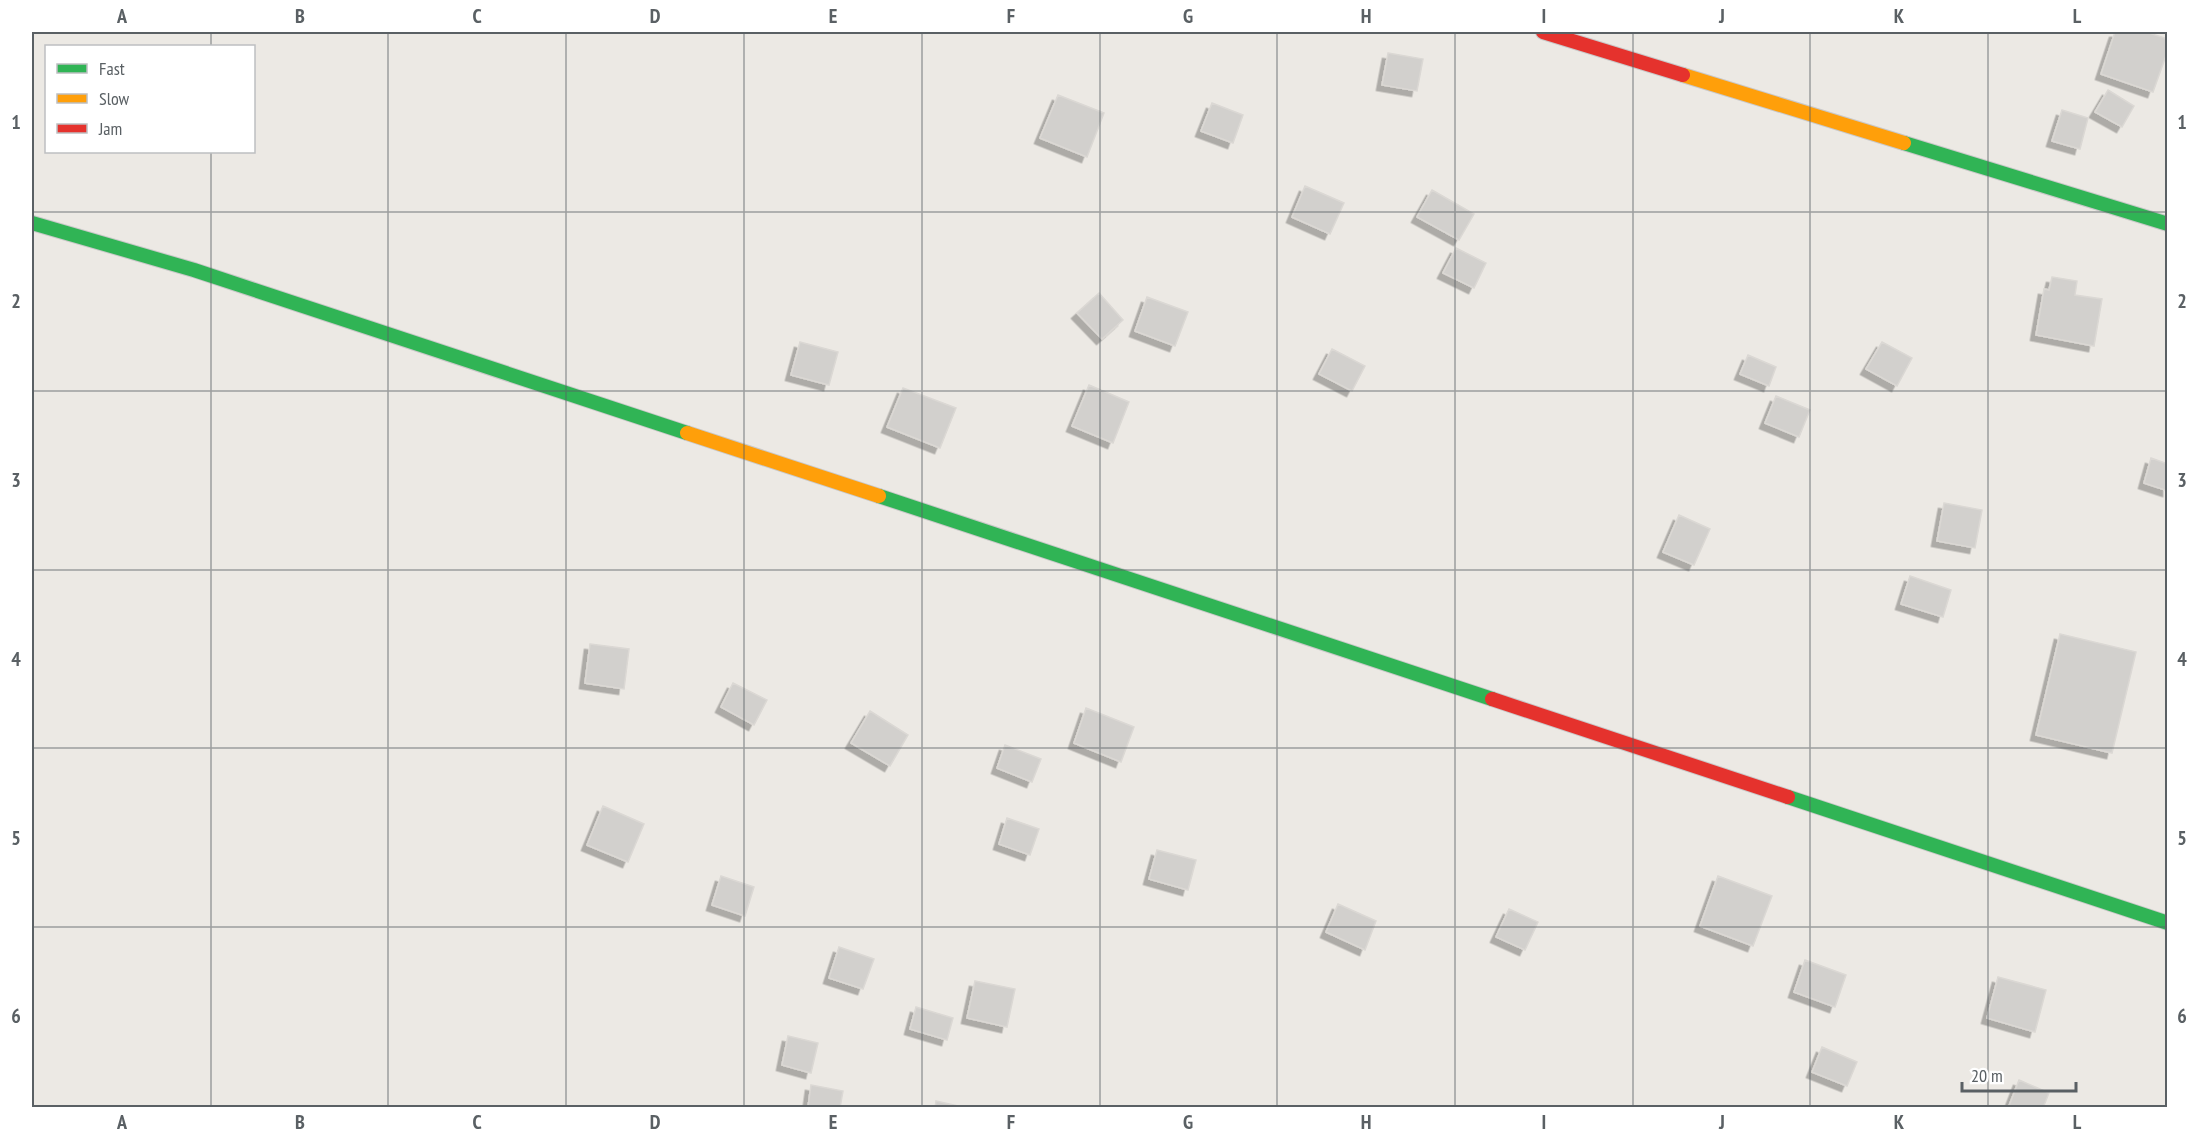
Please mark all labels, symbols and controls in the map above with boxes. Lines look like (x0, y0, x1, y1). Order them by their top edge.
text: A (116, 3, 128, 29)
text: B (295, 3, 305, 29)
text: C (472, 3, 482, 29)
text: D (650, 3, 661, 29)
text: E (829, 3, 837, 29)
text: F (1007, 3, 1015, 29)
text: G (1183, 3, 1193, 29)
text: H (1361, 3, 1371, 29)
text: I (1542, 3, 1546, 29)
text: J (1718, 3, 1725, 29)
text: K (1894, 3, 1905, 29)
text: L (2073, 3, 2082, 29)
legend (45, 45, 255, 153)
text: Fast (99, 57, 125, 80)
text: Slow (99, 87, 130, 110)
text: 1 (11, 109, 21, 135)
text: 1 (2177, 109, 2187, 135)
text: Jam (98, 117, 122, 140)
text: 2 (11, 288, 21, 314)
text: 2 (2177, 288, 2187, 314)
text: 3 (11, 467, 21, 493)
text: 3 (2177, 467, 2187, 493)
text: 4 (11, 646, 21, 672)
text: 4 (2177, 646, 2187, 672)
text: 5 (11, 825, 21, 851)
text: 5 (2177, 825, 2187, 851)
text: 6 (11, 1003, 21, 1029)
text: 6 (2177, 1003, 2187, 1029)
scale bar (1962, 1055, 2076, 1093)
text: 20 m (1971, 1064, 2003, 1087)
text: A (116, 1109, 128, 1135)
text: B (295, 1109, 305, 1135)
text: C (472, 1109, 482, 1135)
text: D (650, 1109, 661, 1135)
text: E (829, 1109, 837, 1135)
text: F (1007, 1109, 1015, 1135)
text: G (1183, 1109, 1193, 1135)
text: H (1361, 1109, 1371, 1135)
text: I (1542, 1109, 1546, 1135)
text: J (1718, 1109, 1725, 1135)
text: K (1894, 1109, 1905, 1135)
text: L (2073, 1109, 2082, 1135)

